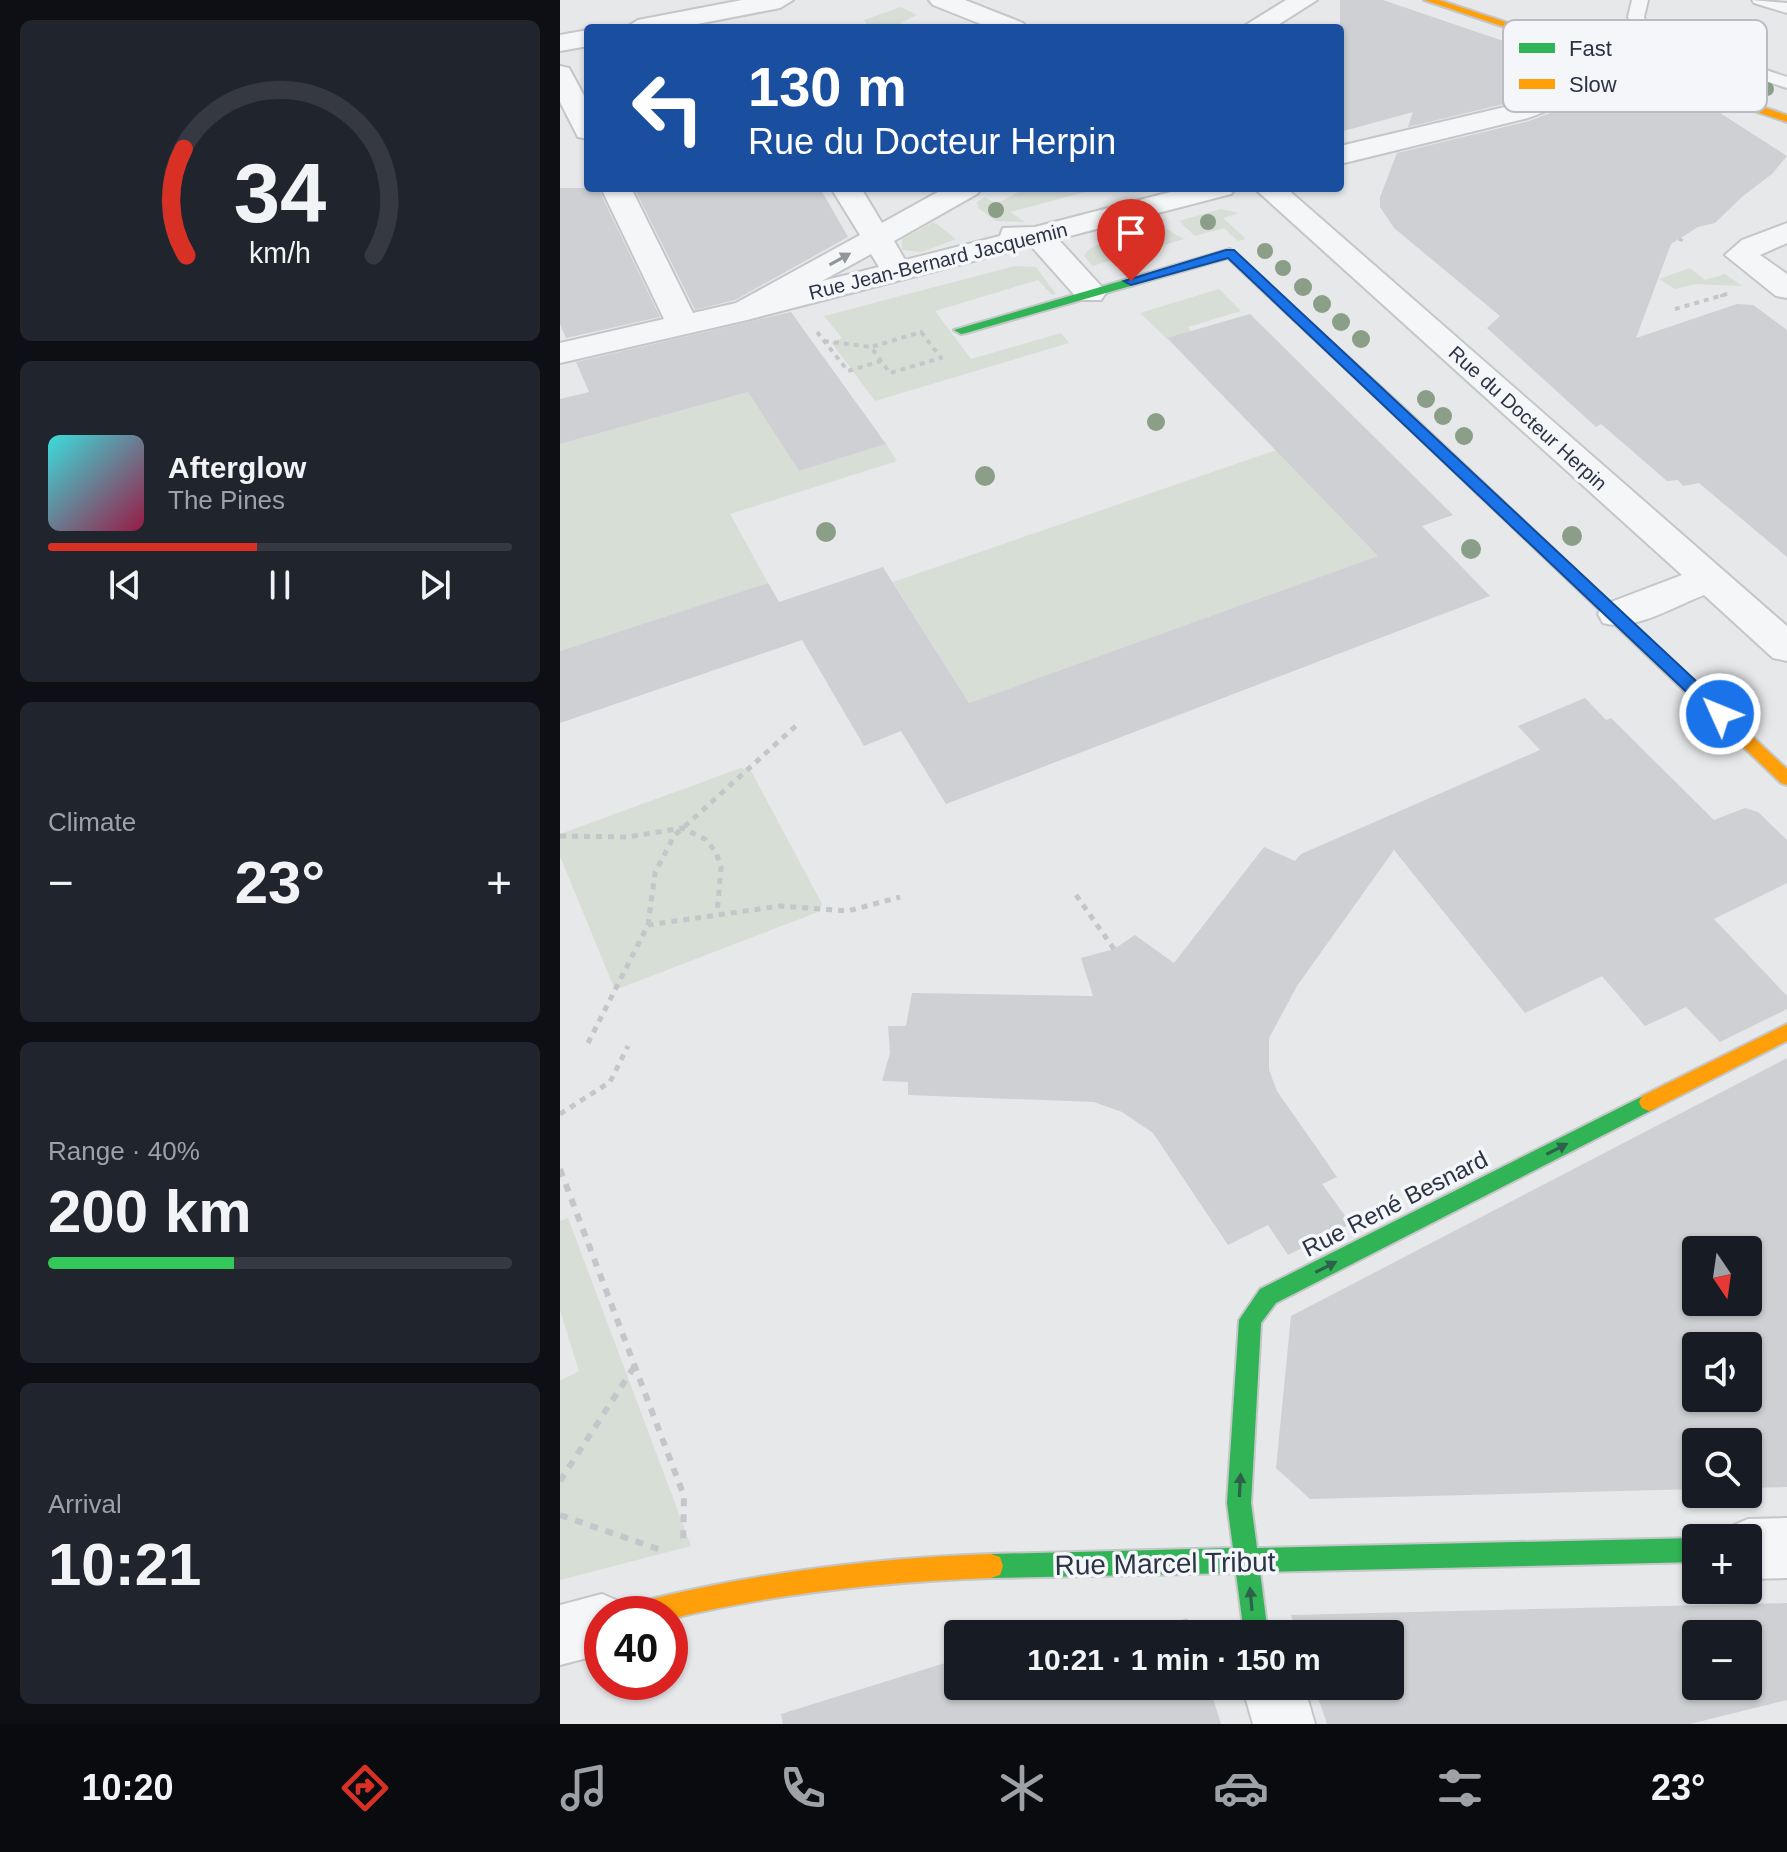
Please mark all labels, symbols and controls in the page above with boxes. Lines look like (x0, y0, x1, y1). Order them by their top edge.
legend (1503, 20, 1767, 112)
text: Fast (1569, 36, 1612, 61)
text: 130 m (748, 55, 907, 118)
icon: left (616, 56, 720, 160)
text: Slow (1569, 72, 1617, 97)
text: Rue du Docteur Herpin (748, 121, 1116, 162)
text: 34 (234, 147, 326, 240)
pin (1097, 199, 1165, 281)
icon: arrive (1109, 211, 1153, 255)
street label: Rue Jean-Bernard Jacquemin (806, 218, 1070, 304)
text: km/h (249, 238, 311, 270)
one-way arrow (828, 252, 851, 265)
street label: Rue du Docteur Herpin (1445, 341, 1611, 495)
text: Afterglow (168, 451, 306, 484)
text: The Pines (168, 485, 285, 515)
icon: previous (103, 563, 147, 607)
icon: pause (258, 563, 302, 607)
icon: next (413, 563, 457, 607)
position arrow (1678, 672, 1762, 756)
text: Climate (48, 807, 136, 837)
text: 23° (235, 849, 325, 916)
text: − (48, 858, 74, 907)
text: + (486, 858, 512, 907)
text: Range · 40% (48, 1136, 200, 1166)
one-way arrow (1546, 1142, 1569, 1155)
street label: Rue René Besnard (1298, 1145, 1492, 1262)
text: 200 km (48, 1178, 252, 1245)
north arrow (1682, 1236, 1762, 1316)
map controls (1682, 1236, 1762, 1700)
one-way arrow (1314, 1260, 1337, 1273)
button: sound (1682, 1332, 1762, 1412)
button: search (1682, 1428, 1762, 1508)
one-way arrow (1234, 1472, 1247, 1497)
text: Arrival (48, 1489, 122, 1519)
button: + (1682, 1524, 1762, 1604)
text: 10:21 (48, 1531, 201, 1598)
street label: Rue Marcel Tribut (1054, 1546, 1276, 1581)
one-way arrow (1244, 1586, 1257, 1611)
speed limit sign: 40 (584, 1596, 688, 1700)
button: − (1682, 1620, 1762, 1700)
text: 10:21 · 1 min · 150 m (1027, 1643, 1321, 1676)
icon: directions (337, 1760, 393, 1816)
icon: music (556, 1760, 612, 1816)
icon: phone (775, 1760, 831, 1816)
icon: climate (994, 1760, 1050, 1816)
icon: car (1213, 1760, 1269, 1816)
icon: filters (1432, 1760, 1488, 1816)
text: 10:20 (82, 1767, 174, 1808)
text: 23° (1651, 1767, 1705, 1808)

